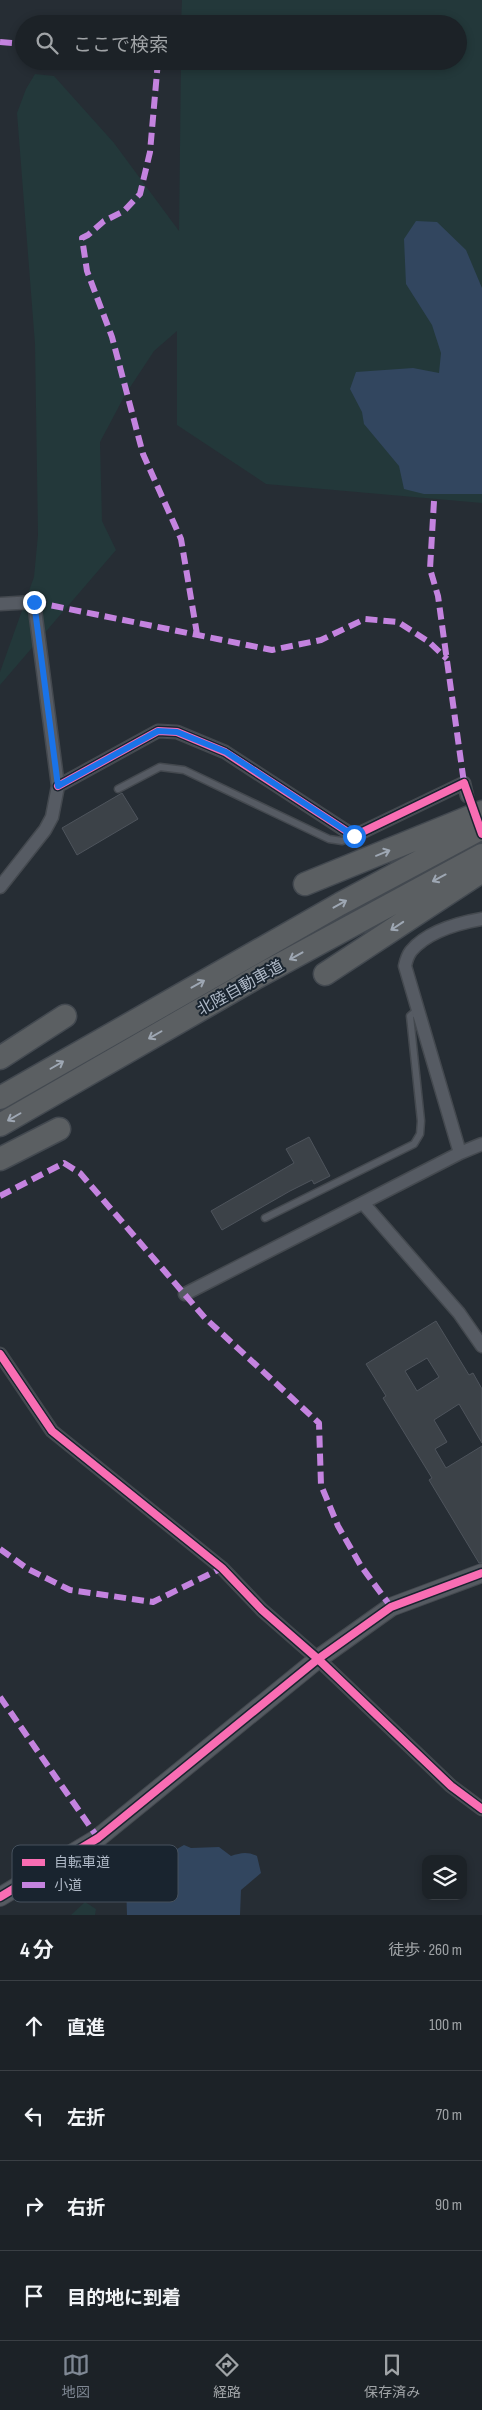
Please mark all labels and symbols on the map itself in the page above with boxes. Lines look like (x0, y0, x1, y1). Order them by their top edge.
route end (23, 591, 46, 614)
route start (343, 825, 366, 848)
one-way arrow (375, 848, 390, 857)
one-way arrow (432, 873, 446, 883)
one-way arrow (332, 899, 347, 908)
one-way arrow (390, 921, 404, 931)
one-way arrow (290, 951, 304, 961)
street label: 北陸自動車道 (194, 957, 287, 1020)
one-way arrow (190, 978, 205, 988)
one-way arrow (147, 1030, 162, 1040)
one-way arrow (50, 1059, 64, 1069)
one-way arrow (7, 1112, 22, 1122)
legend (12, 1845, 178, 1902)
text: 自転車道 (54, 1854, 110, 1871)
text: 小道 (54, 1877, 82, 1894)

